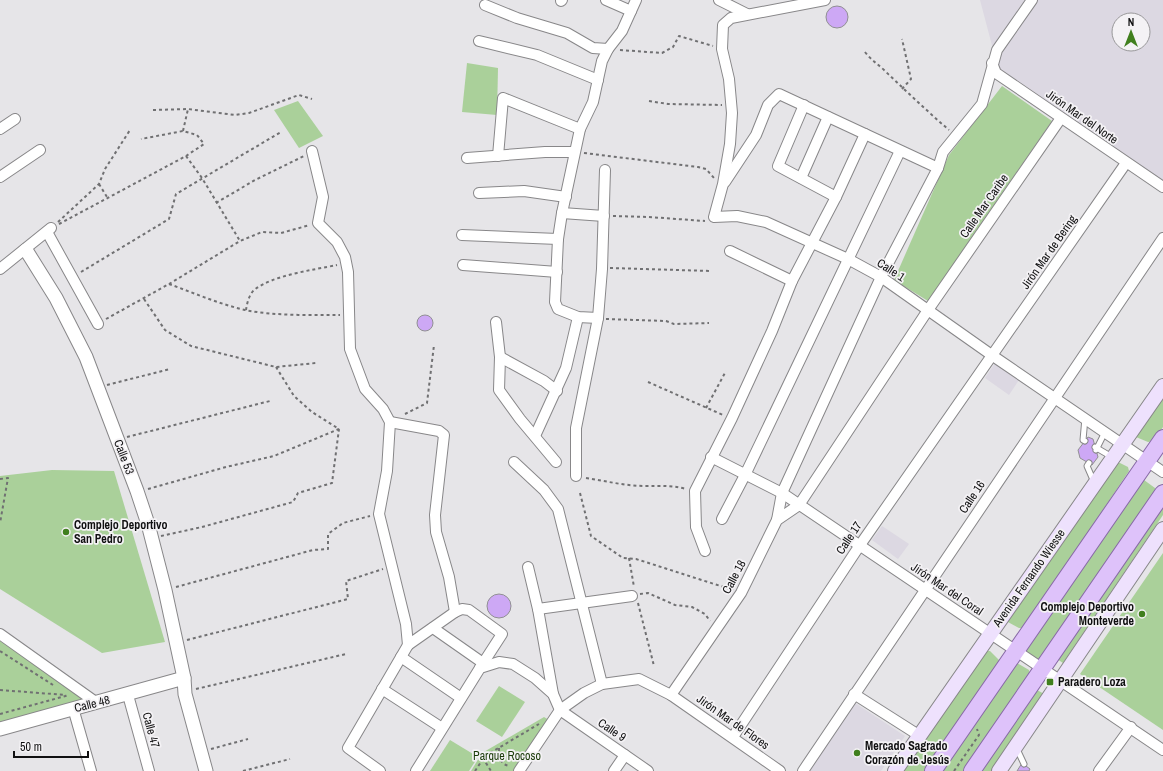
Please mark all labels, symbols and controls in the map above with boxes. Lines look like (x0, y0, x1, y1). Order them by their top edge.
north arrow (1111, 12, 1151, 52)
text: N (1128, 15, 1134, 29)
street label: Jirón Mar del Norte (1043, 86, 1121, 148)
street label: Calle Mar Caribe (956, 171, 1012, 241)
street label: Jirón Mar de Bering (1018, 211, 1081, 292)
street label: Calle 1 (874, 255, 909, 285)
street label: Calle 53 (110, 437, 138, 477)
street label: Calle 16 (955, 478, 989, 516)
place label: Complejo Deportivo San Pedro (74, 517, 168, 547)
street label: Calle 17 (832, 518, 866, 557)
street label: Avenida Fernando Wiesse (989, 526, 1069, 631)
marker: Complejo Deportivo San Pedro (61, 527, 71, 537)
street label: Calle 18 (718, 557, 750, 597)
street label: Jirón Mar del Coral (908, 559, 986, 619)
place label: Complejo Deportivo Monteverde (1041, 599, 1135, 629)
marker: Complejo Deportivo Monteverde (1137, 609, 1147, 619)
place label: Paradero Loza (1058, 674, 1126, 690)
marker: Paradero Loza (1045, 677, 1055, 687)
street label: Jirón Mar de Flores (693, 691, 773, 753)
street label: Calle 48 (73, 692, 111, 716)
street label: Calle 47 (139, 710, 164, 750)
street label: Calle 9 (595, 715, 629, 745)
scale bar (14, 733, 88, 759)
place label: Mercado Sagrado Corazón de Jesús (865, 738, 950, 768)
text: 50 m (20, 739, 42, 755)
park label: Parque Rocoso (473, 748, 541, 764)
marker: Mercado Sagrado Corazón de Jesús (852, 748, 862, 758)

